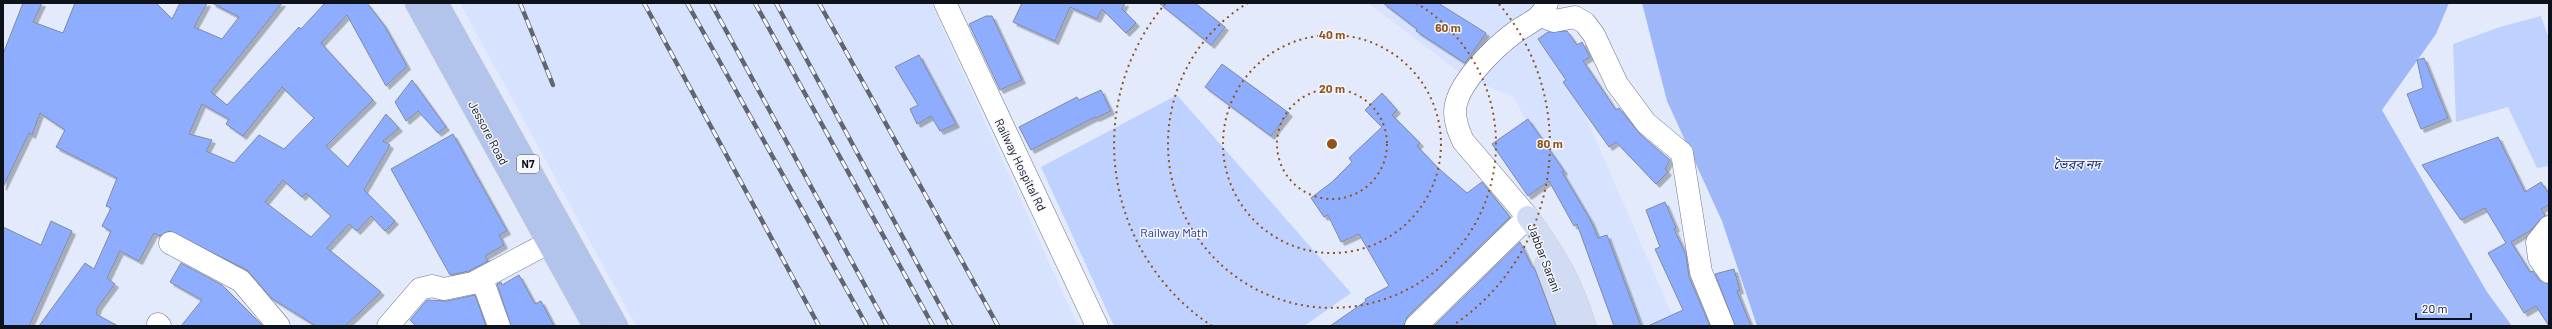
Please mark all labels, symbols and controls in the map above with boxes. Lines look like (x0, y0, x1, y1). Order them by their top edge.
text: 60 m (1435, 20, 1461, 34)
text: 40 m (1319, 27, 1345, 41)
text: 20 m (1319, 81, 1345, 95)
street label: Jessore Road (466, 98, 512, 167)
street label: Railway Hospital Rd (992, 116, 1049, 213)
text: 80 m (1537, 136, 1563, 150)
centre of rings (1325, 137, 1339, 151)
road number: N7 (517, 155, 539, 173)
water label: ভৈরব নদ (2054, 156, 2103, 172)
street label: Jabbar Sarani (1525, 221, 1564, 294)
park label: Railway Math (1140, 225, 1208, 239)
scale bar (2416, 295, 2471, 321)
text: 20 m (2422, 301, 2448, 315)

